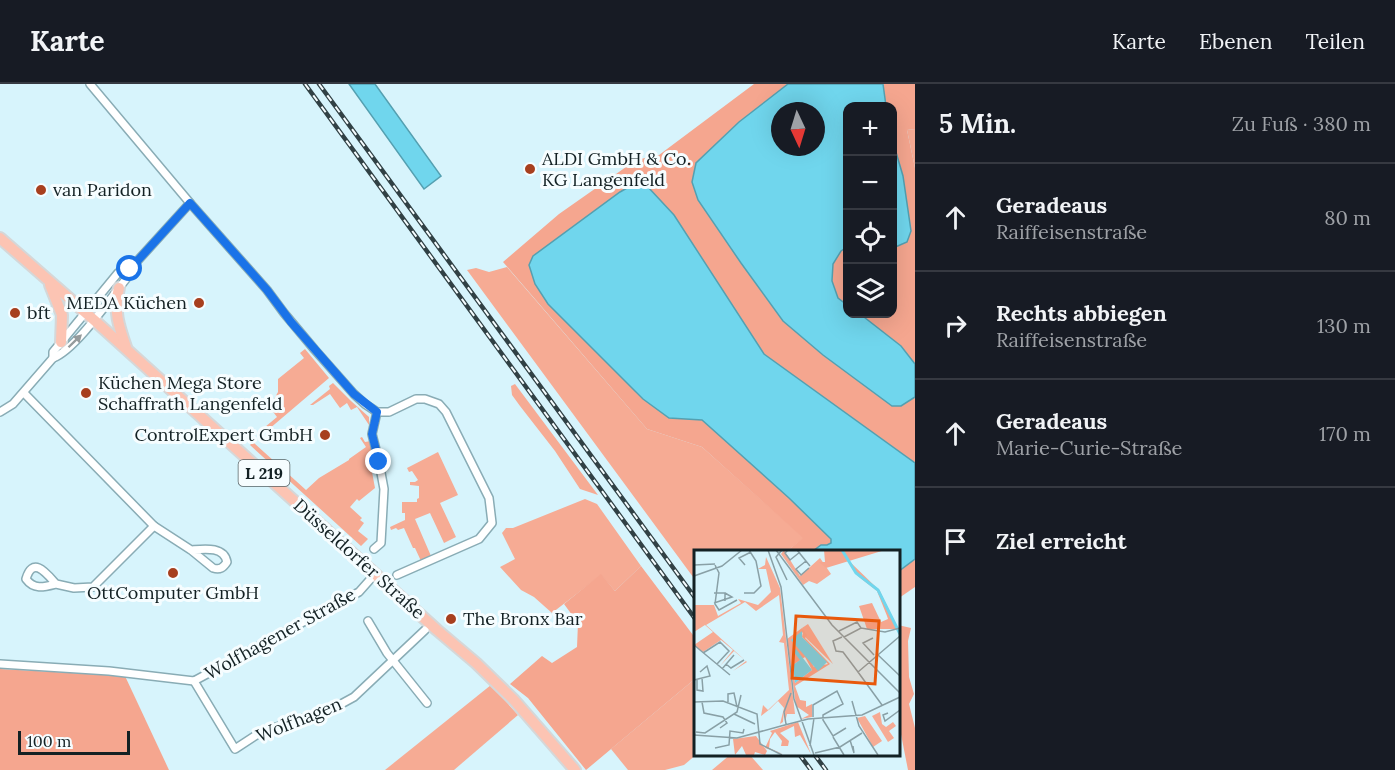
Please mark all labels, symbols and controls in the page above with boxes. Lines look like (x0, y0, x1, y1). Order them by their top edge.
text: Karte (30, 23, 105, 59)
text: Karte (1112, 28, 1166, 55)
text: Ebenen (1199, 28, 1272, 55)
text: Teilen (1305, 28, 1365, 55)
north arrow (771, 102, 825, 156)
map controls (843, 102, 897, 318)
button: + (843, 102, 897, 156)
text: 5 Min. (939, 107, 1016, 140)
text: Zu Fuß · 380 m (1232, 111, 1371, 136)
place label: ALDI GmbH & Co. KG Langenfeld (541, 147, 691, 191)
button: − (843, 156, 897, 210)
marker: ALDI GmbH & Co. KG Langenfeld (523, 162, 537, 176)
place label: van Paridon (53, 178, 152, 201)
marker: van Paridon (34, 183, 48, 197)
text: Geradeaus (996, 191, 1107, 219)
icon: ahead (939, 201, 972, 234)
text: 80 m (1324, 205, 1371, 230)
button: locate (843, 210, 897, 264)
text: Raiffeisenstraße (996, 219, 1147, 244)
route start (116, 255, 142, 281)
button: layers (843, 264, 897, 318)
place label: MEDA Küchen (66, 291, 187, 314)
marker: MEDA Küchen (192, 296, 206, 310)
text: Rechts abbiegen (996, 299, 1167, 327)
place label: bft (27, 301, 51, 324)
marker: bft (8, 306, 22, 320)
icon: right (939, 309, 972, 342)
text: 130 m (1317, 313, 1371, 338)
text: Raiffeisenstraße (996, 327, 1147, 352)
one-way arrow (67, 334, 81, 348)
place label: Küchen Mega Store Schaffrath Langenfeld (98, 371, 283, 415)
marker: Küchen Mega Store Schaffrath Langenfeld (79, 386, 93, 400)
text: Geradeaus (996, 407, 1107, 435)
icon: ahead (939, 417, 972, 450)
text: 170 m (1319, 421, 1371, 446)
place label: ControlExpert GmbH (134, 423, 313, 446)
marker: ControlExpert GmbH (318, 428, 332, 442)
text: Marie-Curie-Straße (996, 435, 1182, 460)
route end (365, 448, 391, 474)
road number: L 219 (238, 460, 290, 486)
street label: Düsseldorfer Straße (289, 494, 430, 624)
icon: arrive (939, 525, 972, 558)
text: Ziel erreicht (996, 527, 1127, 555)
inset map (694, 550, 900, 755)
marker: OttComputer GmbH (166, 566, 180, 580)
place label: OttComputer GmbH (87, 581, 259, 604)
street label: Wolfhagener Straße (200, 582, 359, 685)
place label: The Bronx Bar (463, 607, 583, 630)
marker: The Bronx Bar (444, 612, 458, 626)
street label: Wolfhagen (253, 692, 345, 747)
scale bar (18, 728, 130, 756)
text: 100 m (27, 731, 71, 751)

